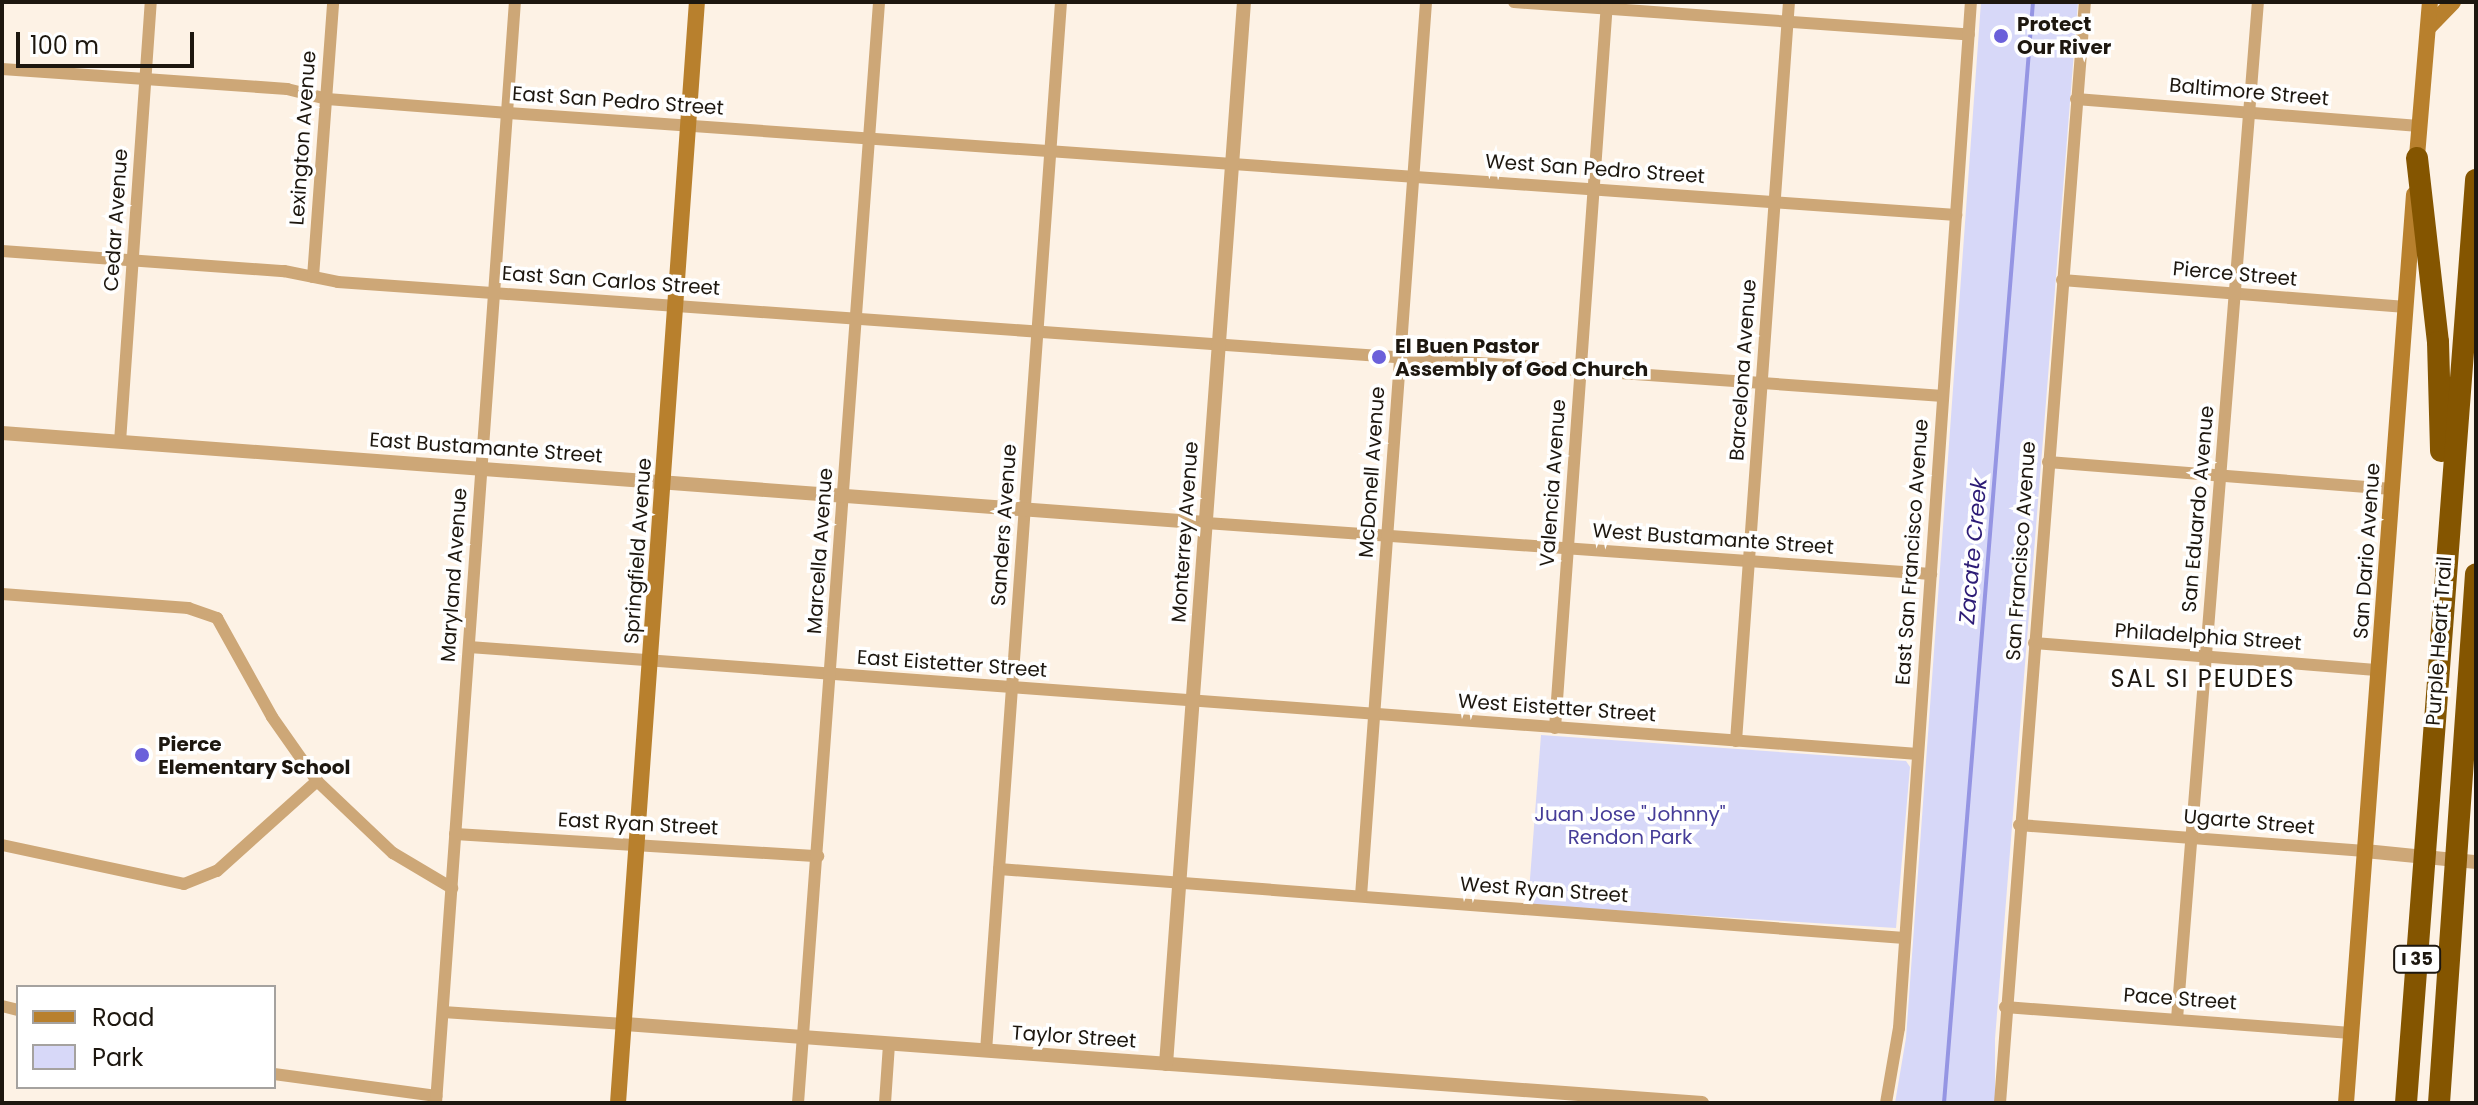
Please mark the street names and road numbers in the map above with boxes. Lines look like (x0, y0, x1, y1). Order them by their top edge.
street label: Lexington Avenue (285, 50, 321, 226)
street label: Baltimore Street (2168, 73, 2330, 111)
street label: East San Pedro Street (511, 82, 725, 120)
street label: Cedar Avenue (99, 148, 133, 292)
street label: West San Pedro Street (1484, 149, 1706, 189)
street label: Pierce Street (2172, 257, 2298, 291)
street label: East San Carlos Street (501, 261, 721, 301)
street label: Barcelona Avenue (1725, 278, 1761, 462)
street label: McDonell Avenue (1354, 385, 1390, 559)
street label: Valencia Avenue (1535, 398, 1571, 568)
street label: San Eduardo Avenue (2177, 404, 2219, 614)
street label: East San Francisco Avenue (1891, 418, 1933, 686)
street label: East Bustamante Street (369, 428, 603, 468)
street label: San Francisco Avenue (2001, 440, 2041, 662)
street label: Monterrey Avenue (1167, 441, 1203, 623)
street label: Sanders Avenue (986, 443, 1022, 607)
street label: Springfield Avenue (620, 457, 656, 645)
street label: San Dario Avenue (2349, 462, 2385, 640)
street label: Marcella Avenue (802, 467, 838, 635)
street label: Maryland Avenue (436, 487, 472, 663)
street label: West Bustamante Street (1592, 519, 1834, 559)
street label: Purple Heart Trail (2421, 556, 2457, 726)
street label: Philadelphia Street (2114, 618, 2302, 656)
street label: East Eistetter Street (856, 645, 1048, 683)
street label: West Eistetter Street (1457, 689, 1657, 727)
street label: Ugarte Street (2182, 804, 2316, 840)
street label: East Ryan Street (557, 808, 719, 840)
street label: West Ryan Street (1459, 872, 1629, 908)
road number: I 35 (2393, 945, 2441, 973)
street label: Pace Street (2123, 983, 2237, 1015)
street label: Taylor Street (1011, 1021, 1137, 1053)

